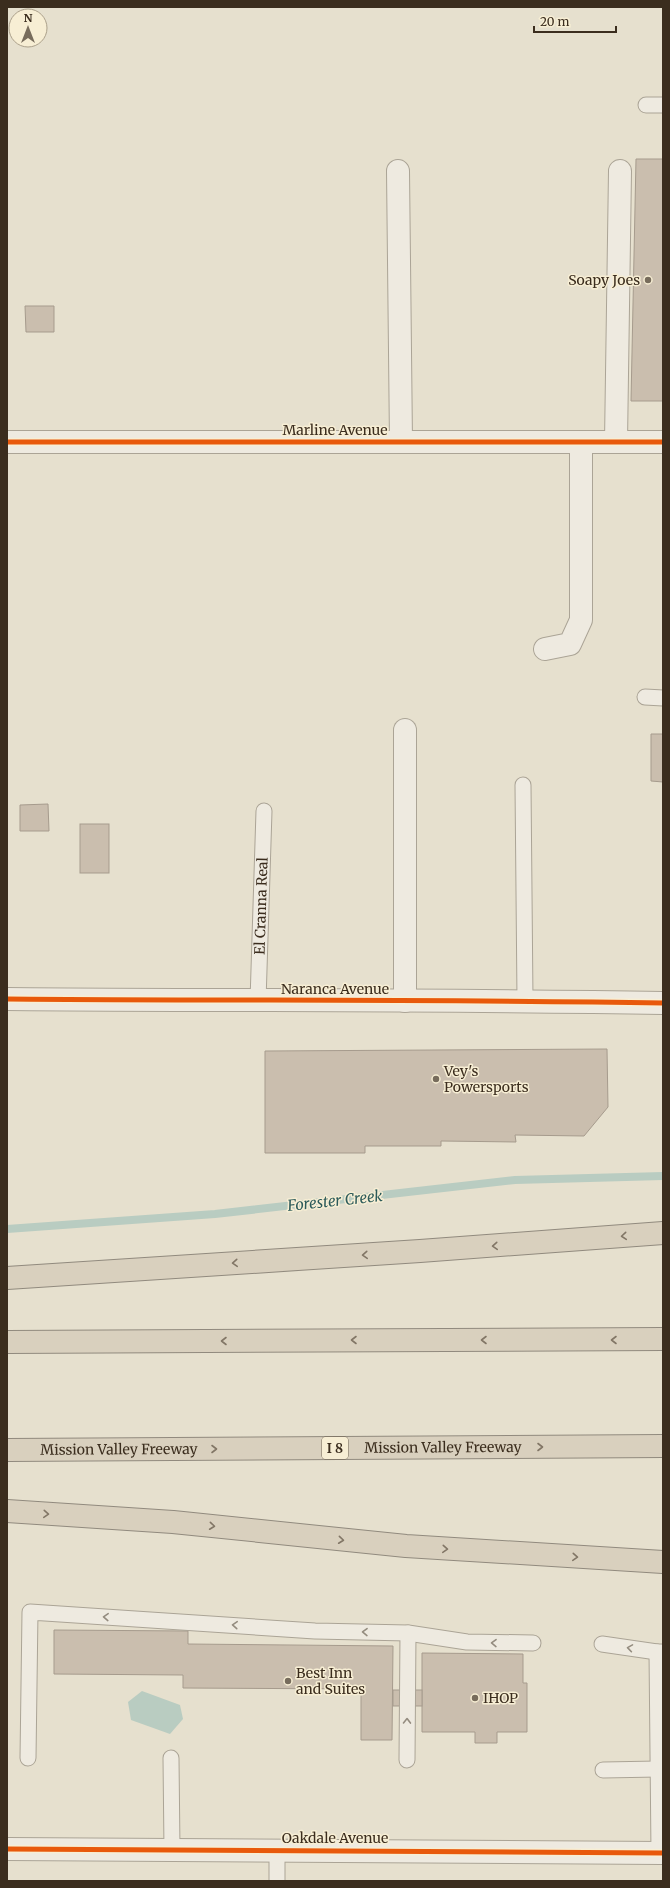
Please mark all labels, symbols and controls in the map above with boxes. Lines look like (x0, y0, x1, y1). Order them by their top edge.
north arrow (8, 8, 48, 48)
scale bar (534, 8, 616, 34)
text: N (24, 11, 33, 25)
text: 20 m (540, 14, 569, 29)
place label: Soapy Joes (568, 271, 640, 289)
marker: Soapy Joes (643, 275, 653, 285)
street label: Marline Avenue (282, 421, 388, 439)
street label: El Cranna Real (250, 856, 272, 955)
street label: Naranca Avenue (281, 980, 389, 998)
place label: Vey's Powersports (443, 1062, 529, 1096)
marker: Vey's Powersports (431, 1074, 441, 1084)
water label: Forester Creek (286, 1186, 384, 1215)
one-way arrow (621, 1231, 627, 1240)
one-way arrow (491, 1241, 498, 1250)
one-way arrow (362, 1250, 368, 1259)
one-way arrow (232, 1259, 238, 1268)
one-way arrow (351, 1336, 357, 1344)
one-way arrow (481, 1336, 487, 1344)
one-way arrow (611, 1336, 617, 1344)
one-way arrow (221, 1337, 227, 1345)
road number: I 8 (322, 1437, 348, 1459)
street label: Mission Valley Freeway (364, 1438, 523, 1457)
street label: Mission Valley Freeway (40, 1440, 199, 1459)
one-way arrow (537, 1443, 543, 1451)
one-way arrow (211, 1445, 217, 1453)
one-way arrow (43, 1509, 49, 1518)
one-way arrow (209, 1522, 215, 1531)
one-way arrow (338, 1535, 344, 1544)
one-way arrow (442, 1544, 448, 1553)
one-way arrow (572, 1552, 578, 1561)
one-way arrow (103, 1613, 109, 1621)
one-way arrow (232, 1621, 238, 1630)
one-way arrow (362, 1628, 368, 1636)
one-way arrow (491, 1639, 497, 1647)
one-way arrow (626, 1644, 633, 1653)
place label: Best Inn and Suites (296, 1664, 365, 1698)
marker: Best Inn and Suites (283, 1676, 293, 1686)
place label: IHOP (483, 1689, 518, 1707)
marker: IHOP (470, 1693, 480, 1703)
one-way arrow (403, 1718, 411, 1724)
street label: Oakdale Avenue (282, 1829, 388, 1847)

